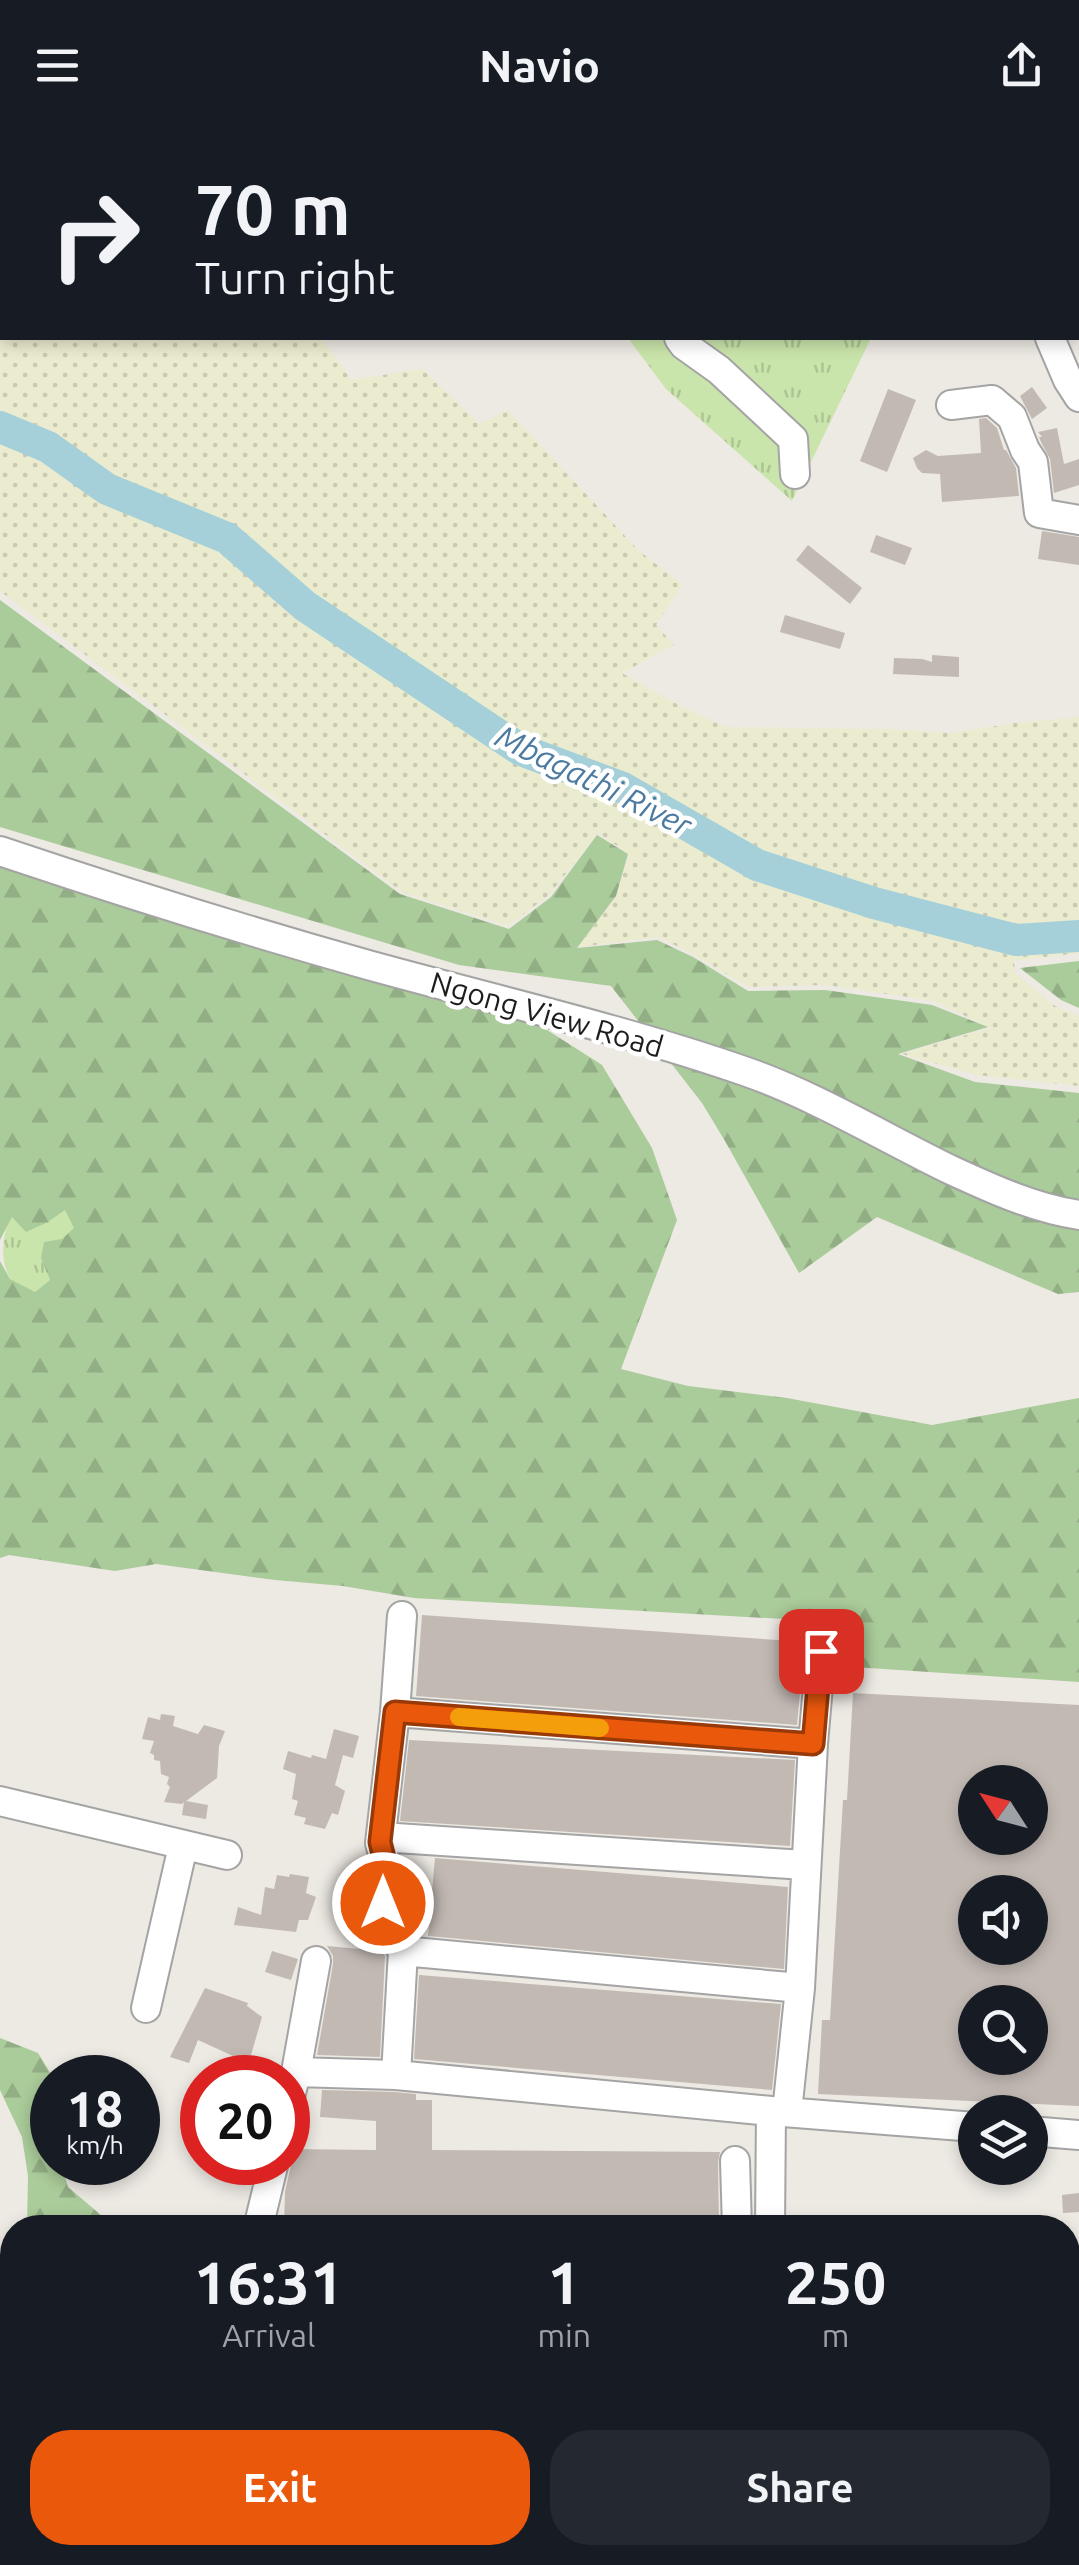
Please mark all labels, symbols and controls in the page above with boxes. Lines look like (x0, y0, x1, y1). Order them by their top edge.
icon: menu (30, 38, 85, 93)
icon: share (994, 38, 1049, 93)
text: Navio (479, 40, 600, 91)
icon: right (30, 170, 160, 300)
text: 70 m (195, 170, 351, 248)
text: Turn right (195, 252, 395, 303)
water label: Mbagathi River (490, 717, 698, 843)
street label: Ngong View Road (427, 964, 667, 1064)
pin (779, 1609, 864, 1694)
icon: arrive (794, 1624, 849, 1679)
north arrow (958, 1765, 1048, 1855)
map controls (958, 1765, 1048, 2185)
position arrow (331, 1851, 435, 1955)
button: sound (958, 1875, 1048, 1965)
button: search (958, 1985, 1048, 2075)
speed limit sign: 20 (180, 2055, 310, 2185)
text: 18 (67, 2080, 123, 2136)
button: layers (958, 2095, 1048, 2185)
text: km/h (66, 2131, 124, 2159)
text: 16:31 (194, 2248, 344, 2315)
text: 1 (547, 2248, 581, 2315)
text: 250 (785, 2248, 886, 2315)
text: Arrival (222, 2317, 315, 2353)
text: min (537, 2317, 591, 2353)
text: m (822, 2317, 849, 2353)
button: Exit (30, 2430, 530, 2545)
button: Share (550, 2430, 1050, 2545)

